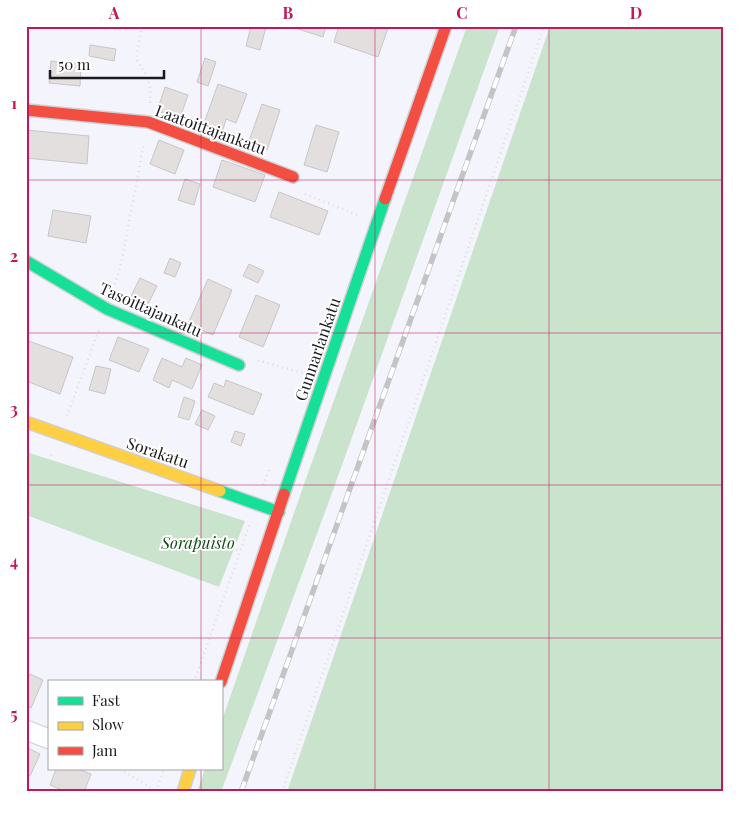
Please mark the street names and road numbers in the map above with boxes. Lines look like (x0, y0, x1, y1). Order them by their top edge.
street label: Laatoittajankatu (153, 99, 269, 159)
street label: Tasoittajankatu (96, 277, 206, 341)
street label: Gunnarlankatu (289, 294, 345, 404)
street label: Sorakatu (124, 432, 192, 472)

